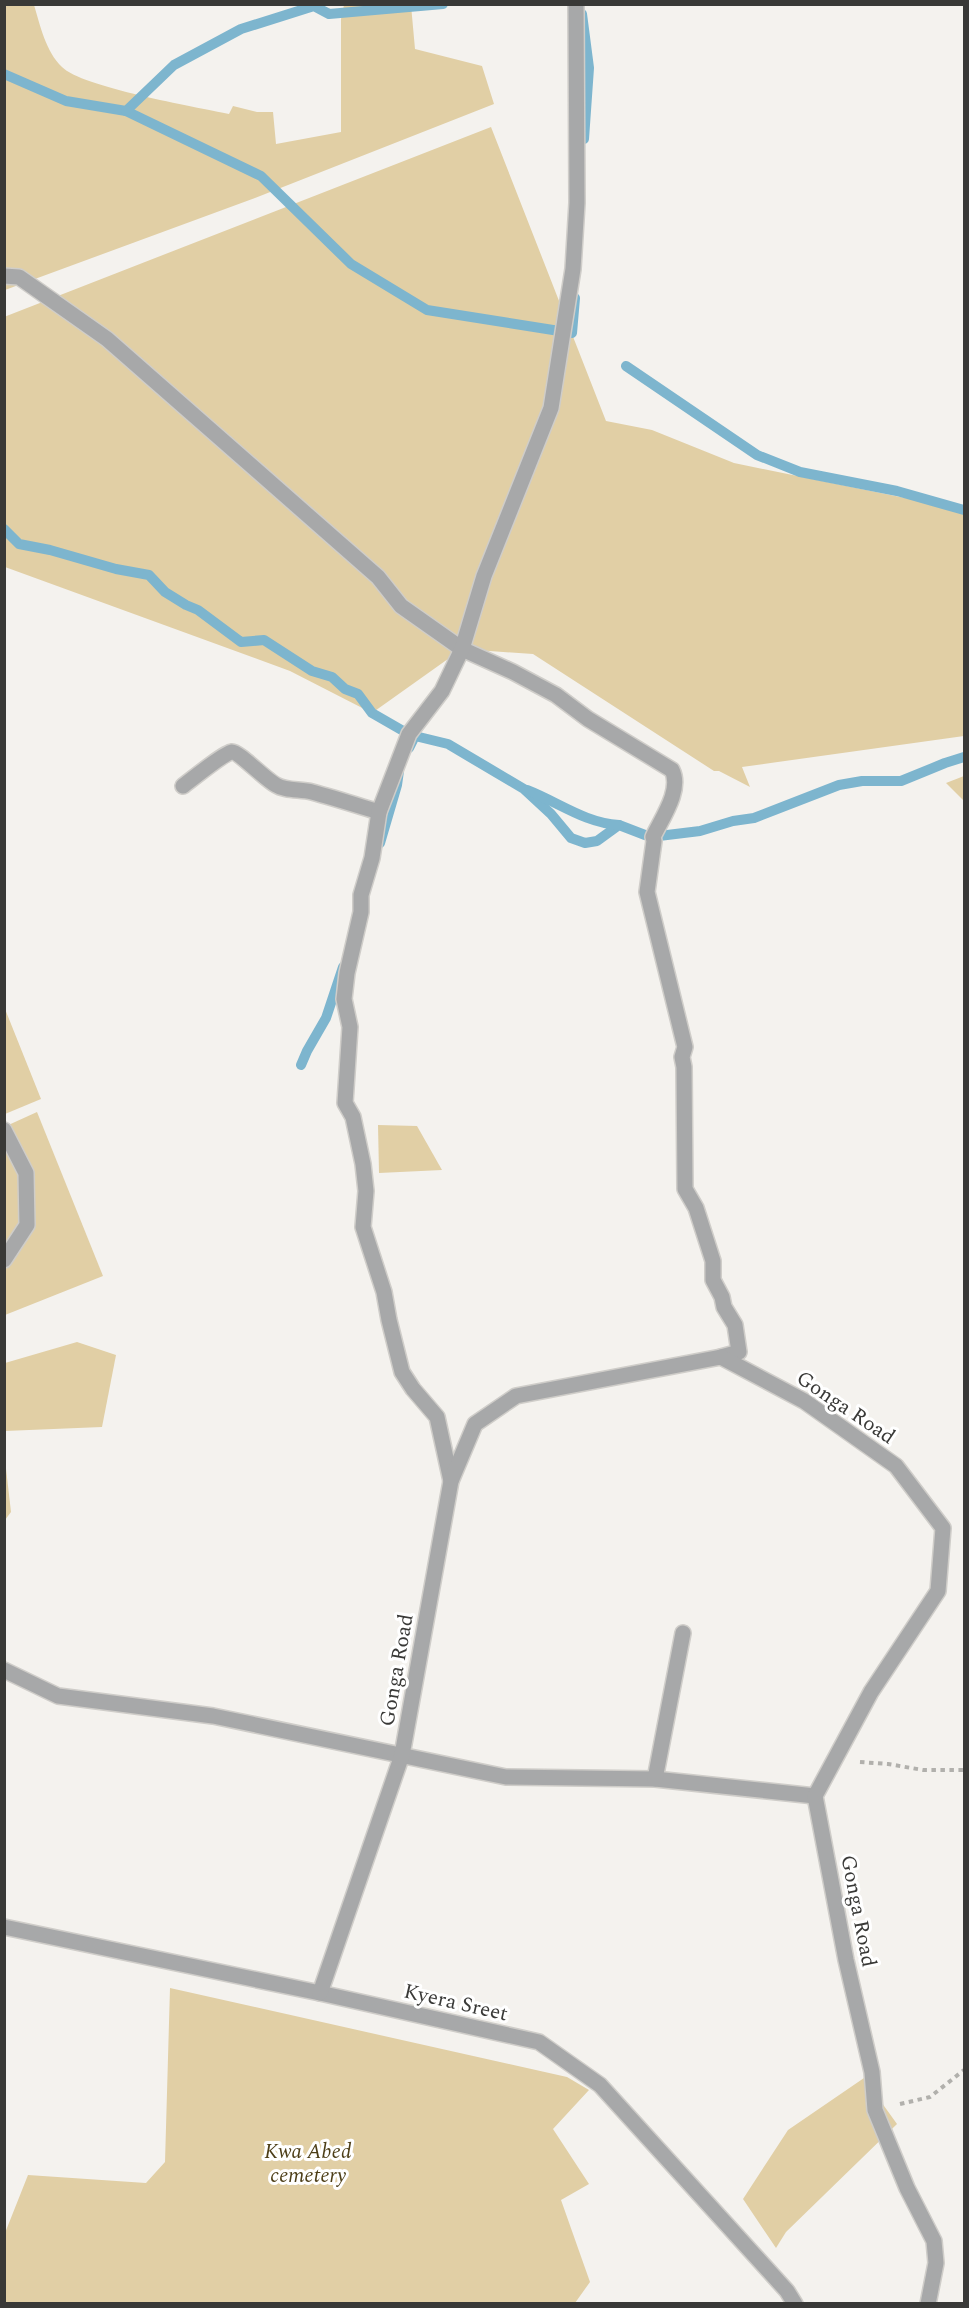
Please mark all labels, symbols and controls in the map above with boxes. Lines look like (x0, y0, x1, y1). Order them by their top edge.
street label: Gonga Road (789, 1363, 902, 1453)
street label: Gonga Road (371, 1611, 423, 1729)
street label: Gonga Road (831, 1852, 885, 1970)
street label: Kyera Sreet (401, 1975, 511, 2030)
park label: Kwa Abed cemetery (264, 2136, 352, 2192)

